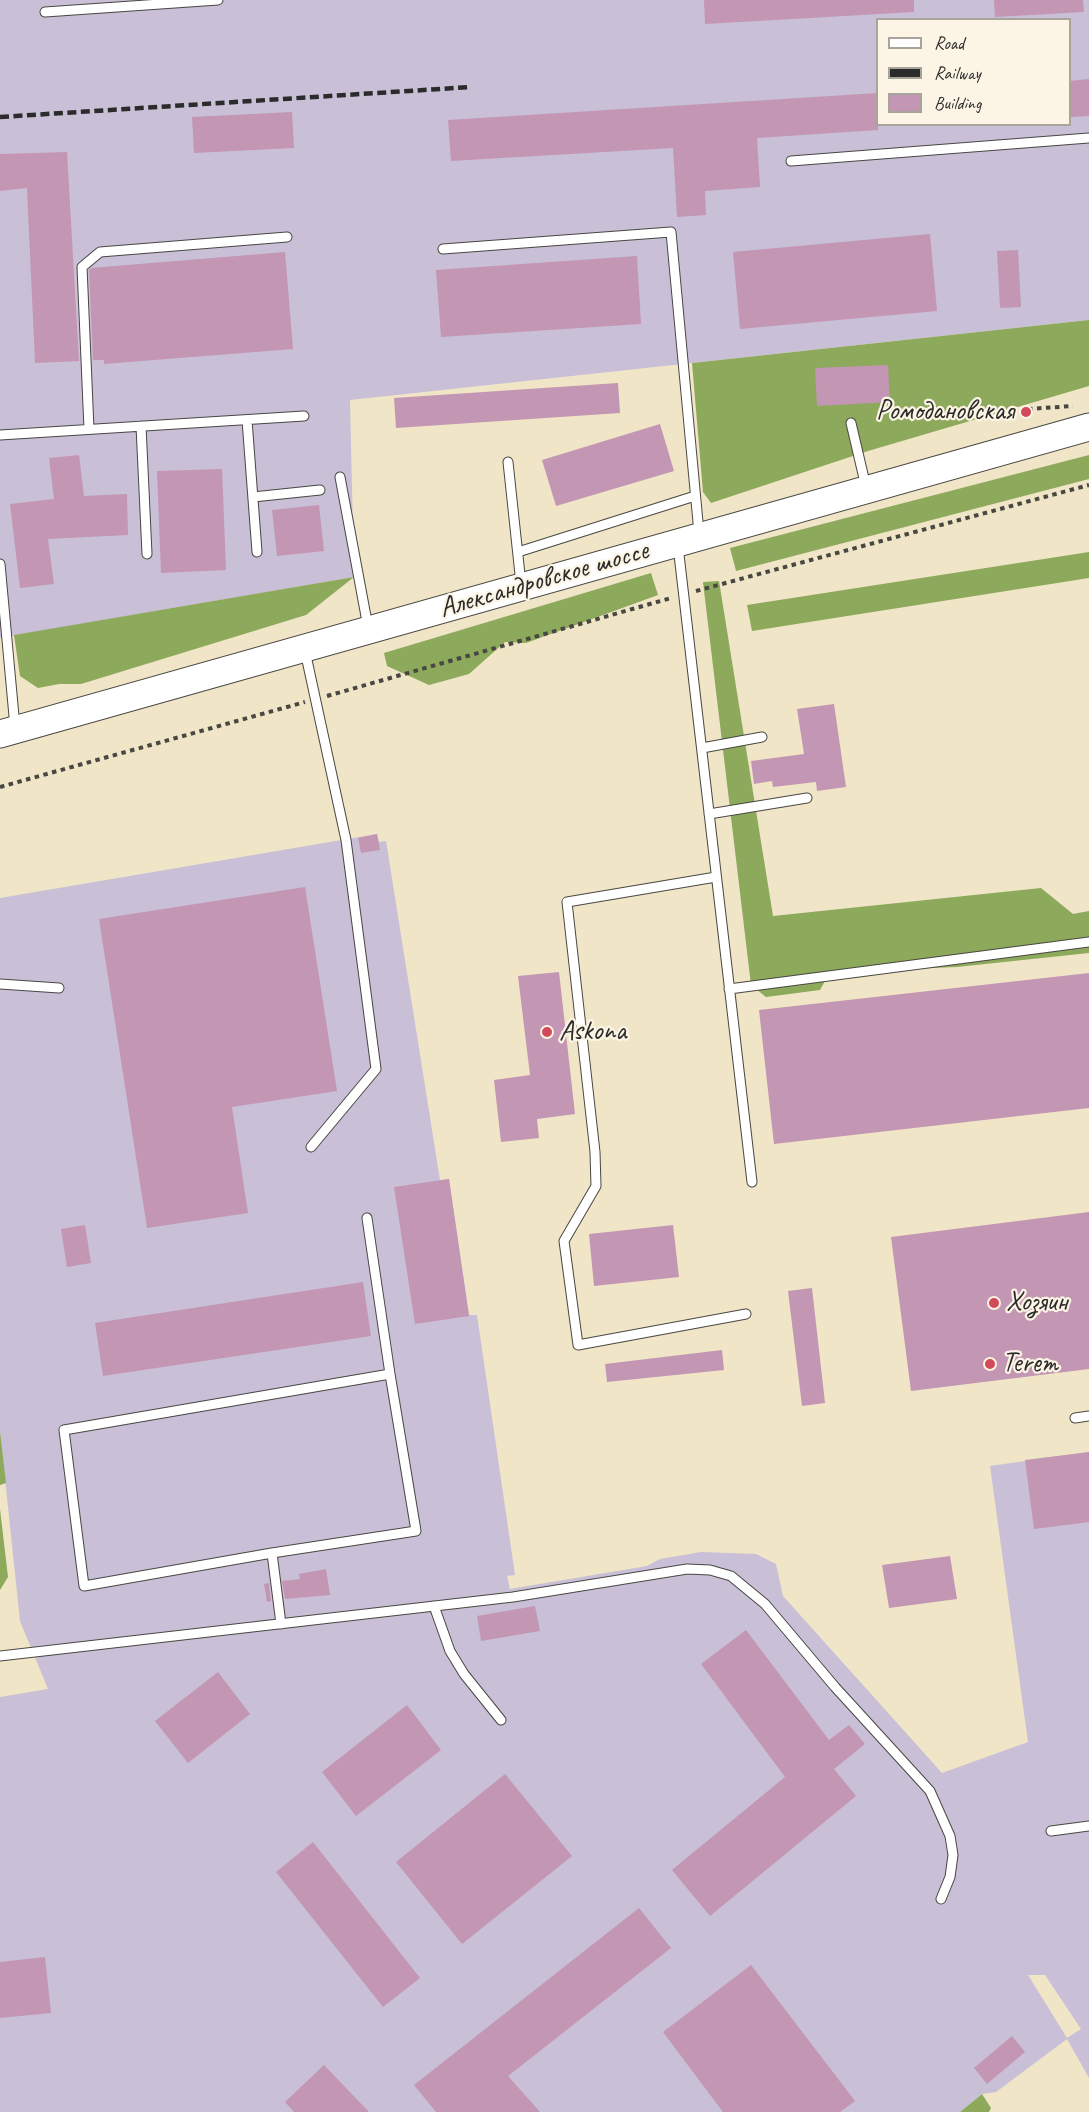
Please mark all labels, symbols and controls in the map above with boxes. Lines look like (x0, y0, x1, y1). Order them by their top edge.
legend (876, 18, 1071, 126)
text: Road (934, 32, 964, 54)
text: Railway (934, 62, 981, 84)
text: Building (934, 92, 981, 114)
place label: Ромодановская (876, 395, 1014, 429)
marker: Ромодановская (1019, 405, 1033, 419)
street label: Александровское шоссе (436, 534, 652, 626)
place label: Askona (559, 1015, 626, 1049)
marker: Askona (540, 1025, 554, 1039)
place label: Хозяин (1006, 1286, 1068, 1320)
marker: Хозяин (987, 1296, 1001, 1310)
place label: Terem (1002, 1347, 1058, 1381)
marker: Terem (983, 1357, 997, 1371)

